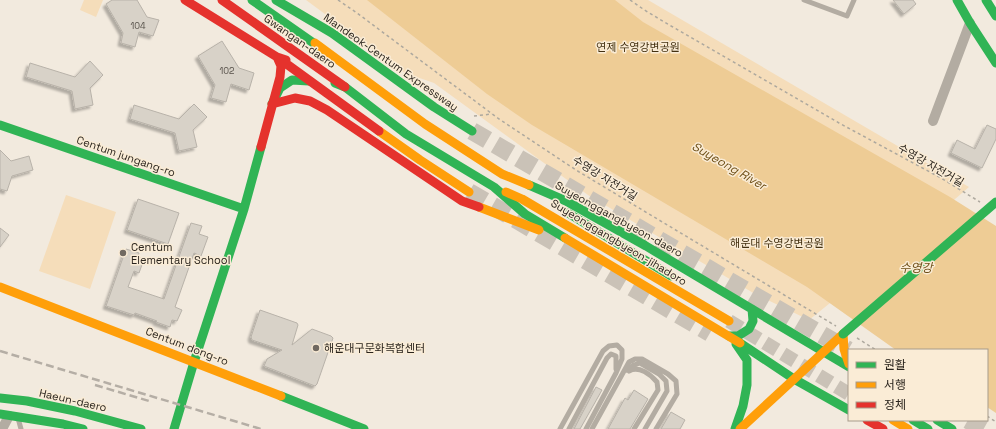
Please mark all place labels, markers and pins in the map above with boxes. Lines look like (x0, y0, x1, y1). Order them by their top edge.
place label: Centum Elementary School (131, 240, 230, 267)
marker: Centum Elementary School (118, 248, 128, 258)
place label: 해운대구문화복합센터 (324, 341, 425, 355)
marker: 해운대구문화복합센터 (311, 343, 321, 353)

